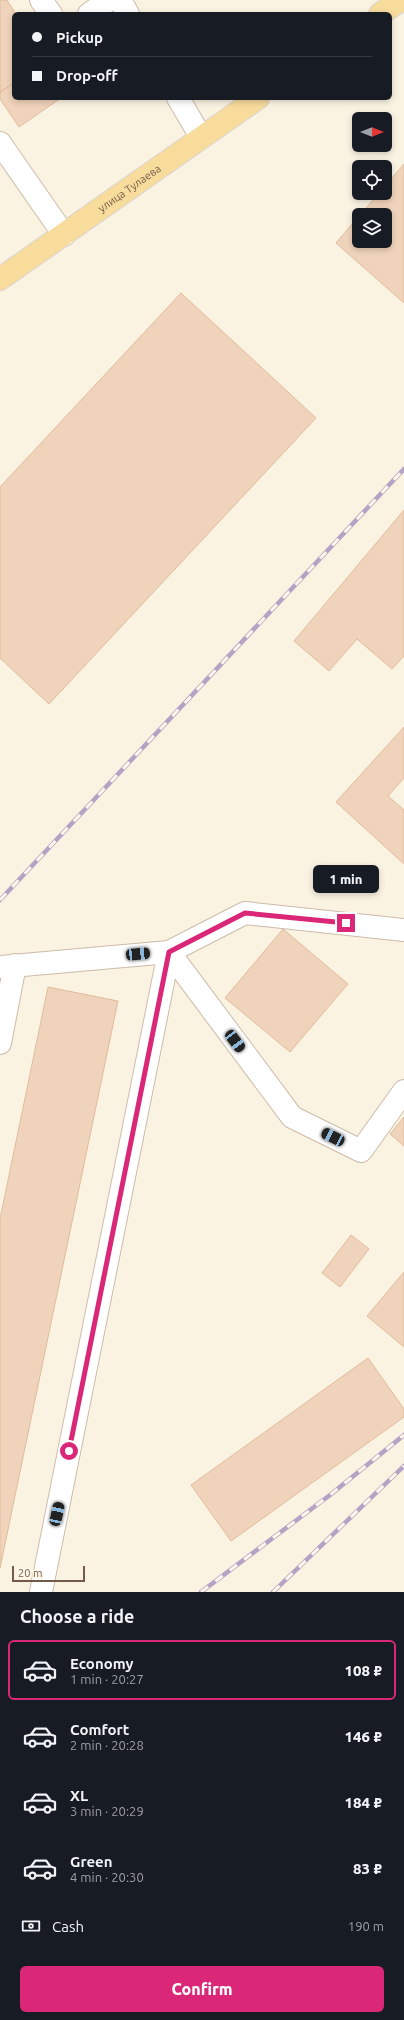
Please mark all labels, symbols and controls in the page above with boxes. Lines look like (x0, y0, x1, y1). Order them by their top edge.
text: Pickup (56, 29, 103, 46)
text: Drop-off (56, 67, 118, 84)
north arrow (352, 112, 392, 152)
map controls (352, 112, 392, 248)
button: locate (352, 160, 392, 200)
street label: улица Тулаева (96, 162, 163, 214)
button: layers (352, 208, 392, 248)
callout: 1 min (313, 865, 379, 893)
text: 1 min (329, 872, 363, 886)
route end (337, 914, 355, 932)
car (126, 947, 150, 961)
car (223, 1028, 247, 1054)
car (320, 1126, 346, 1148)
route start (60, 1442, 78, 1460)
car (49, 1501, 65, 1527)
scale bar (12, 1564, 85, 1583)
text: 20 m (18, 1567, 42, 1579)
text: Choose a ride (20, 1606, 134, 1626)
icon: car (22, 1652, 58, 1688)
text: Economy (70, 1655, 134, 1672)
text: 108 ₽ (345, 1662, 382, 1679)
text: 1 min · 20:27 (70, 1672, 144, 1686)
icon: car (22, 1718, 58, 1754)
text: Comfort (70, 1721, 129, 1738)
text: 146 ₽ (345, 1728, 382, 1745)
text: 2 min · 20:28 (70, 1738, 144, 1752)
icon: car (22, 1784, 58, 1820)
text: XL (70, 1787, 88, 1804)
text: 184 ₽ (345, 1794, 382, 1811)
text: 3 min · 20:29 (70, 1804, 144, 1818)
icon: car (22, 1850, 58, 1886)
text: Green (70, 1853, 112, 1870)
text: 83 ₽ (353, 1860, 382, 1877)
text: 4 min · 20:30 (70, 1870, 144, 1884)
icon: cash (20, 1915, 42, 1937)
text: Cash (52, 1918, 84, 1935)
text: 190 m (348, 1919, 384, 1933)
button: Confirm (20, 1966, 384, 2012)

